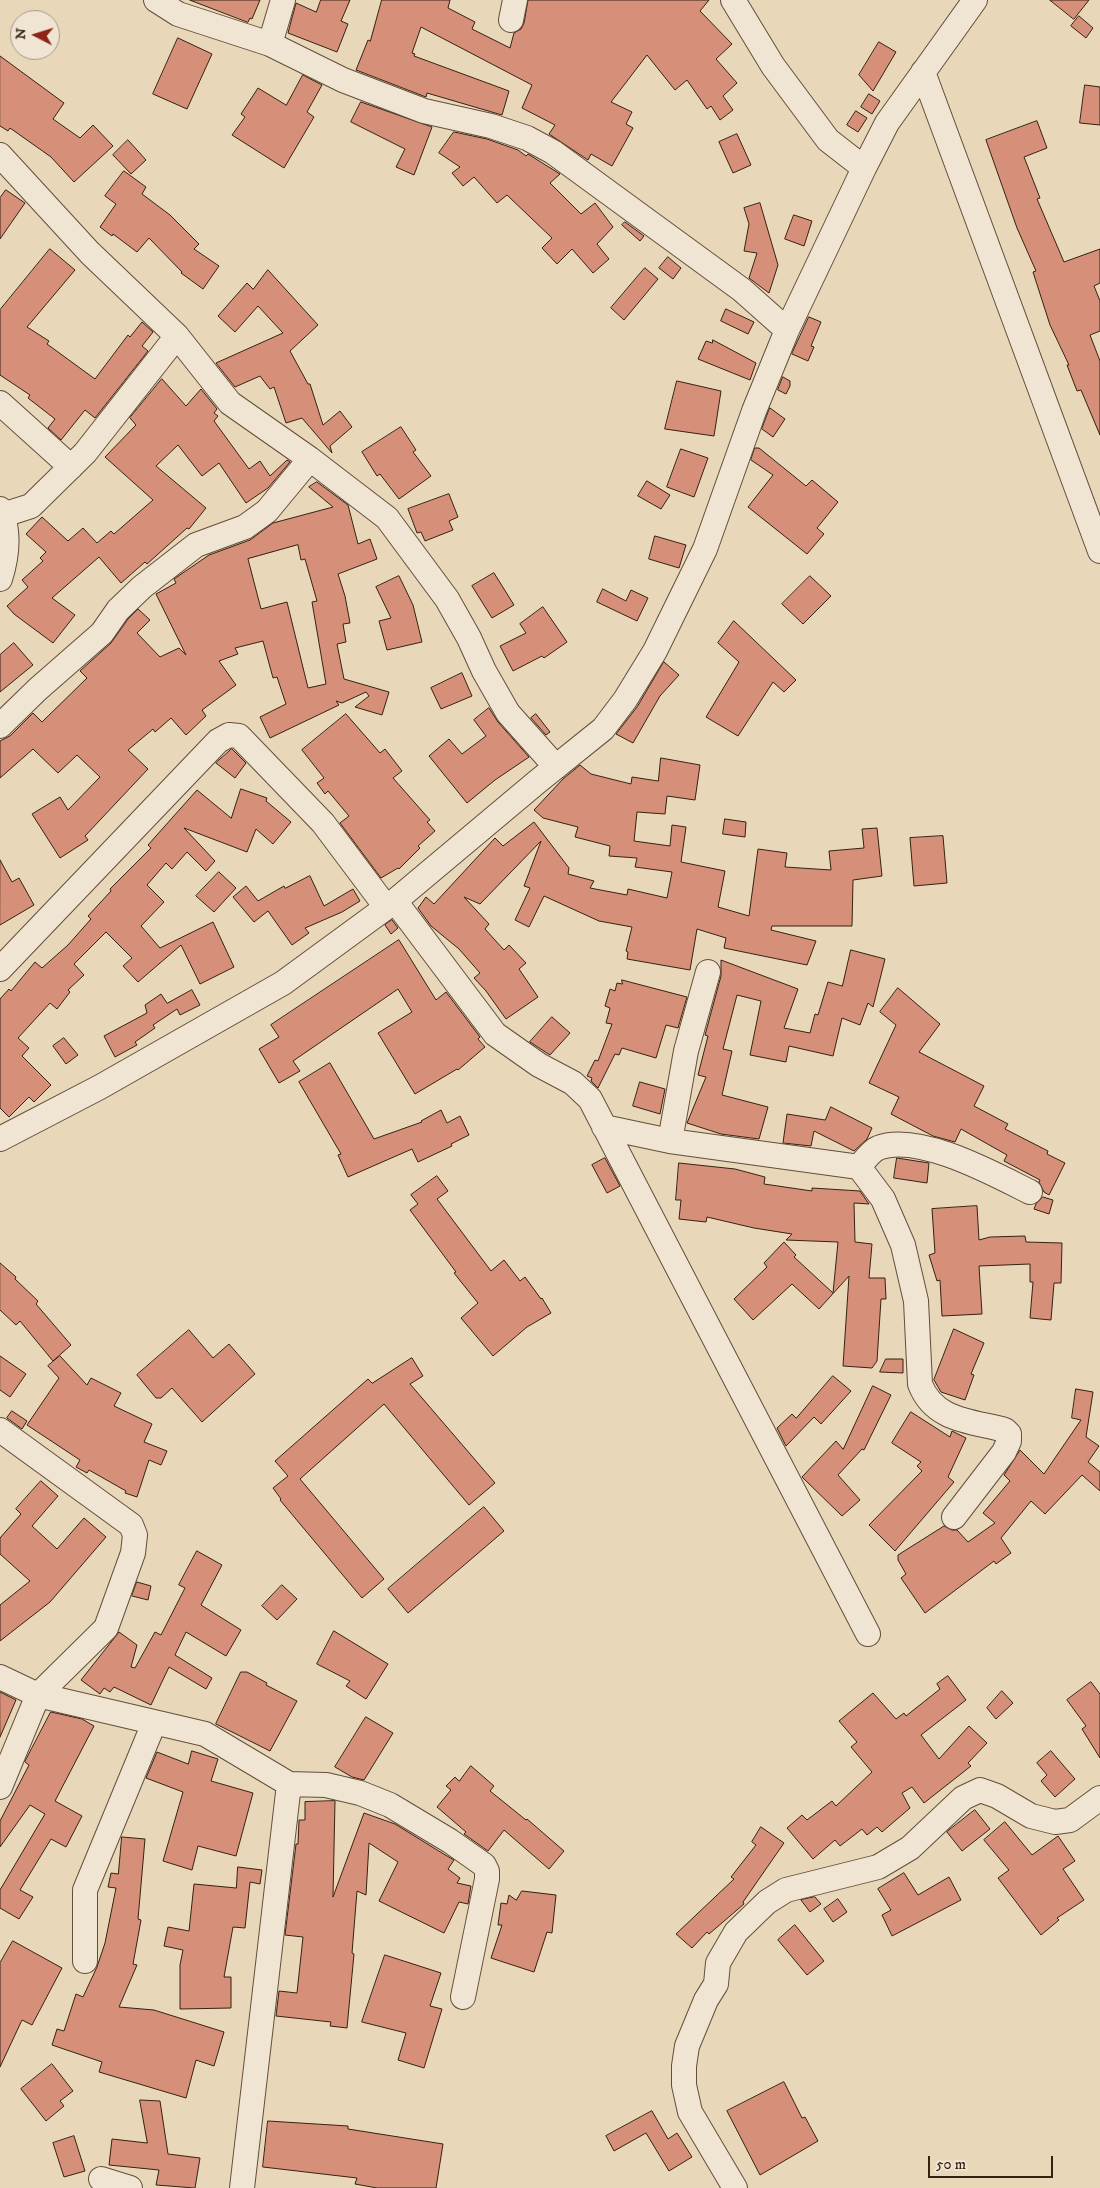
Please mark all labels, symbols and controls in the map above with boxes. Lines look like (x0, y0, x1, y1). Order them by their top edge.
north arrow (10, 10, 60, 60)
text: N (12, 27, 31, 40)
scale bar (930, 2146, 1055, 2178)
text: 50 m (936, 2155, 966, 2174)

